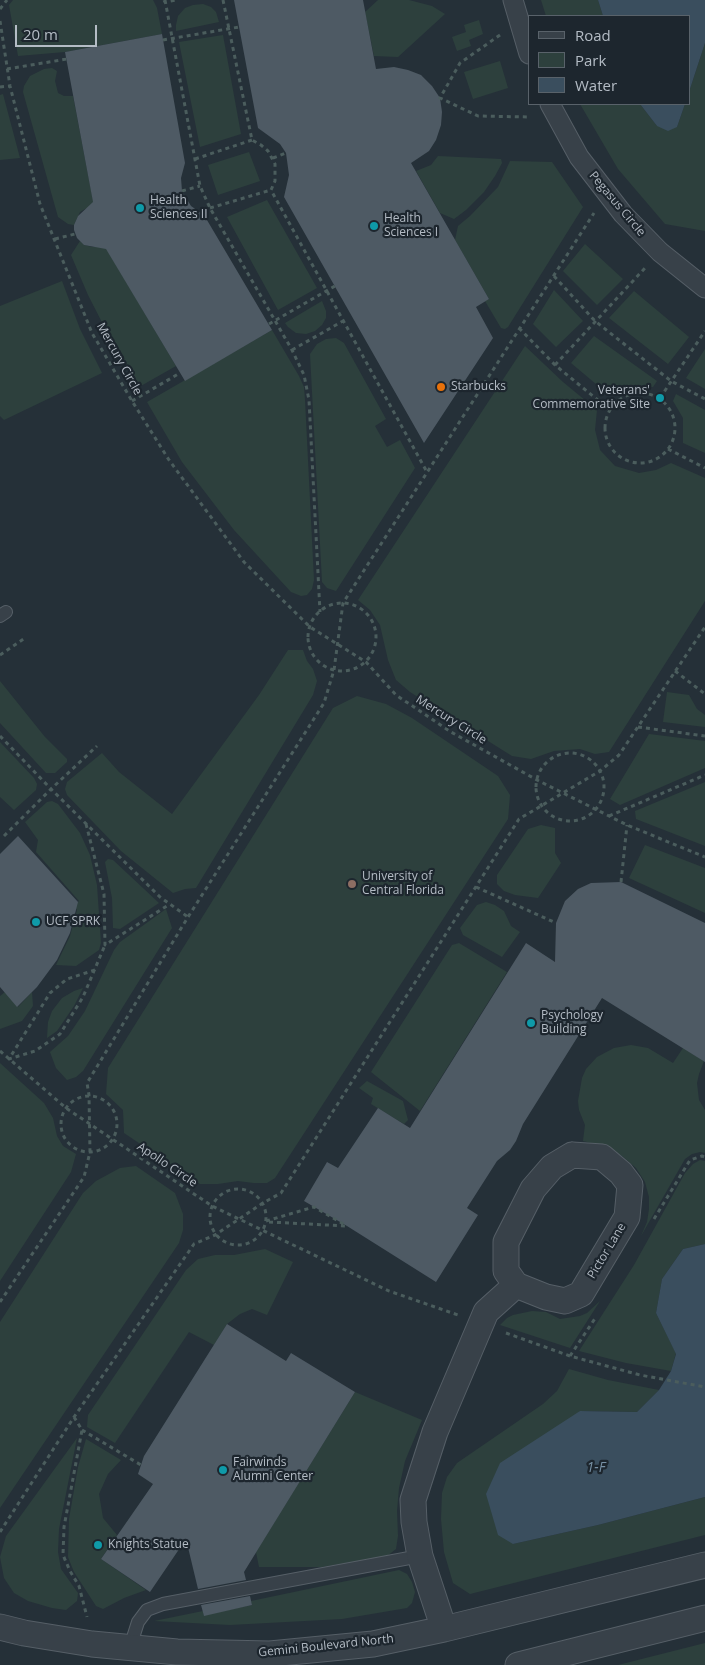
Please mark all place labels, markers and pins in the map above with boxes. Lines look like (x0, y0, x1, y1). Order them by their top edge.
place label: Health Sciences II (150, 194, 207, 222)
marker: Health Sciences II (134, 202, 146, 214)
place label: Health Sciences I (384, 212, 438, 240)
marker: Health Sciences I (368, 220, 380, 232)
place label: Starbucks (451, 380, 506, 394)
marker: Starbucks (435, 381, 447, 393)
place label: Veterans' Commemorative Site (533, 384, 650, 412)
marker: Veterans' Commemorative Site (654, 392, 666, 404)
place label: University of Central Florida (362, 870, 444, 898)
marker: University of Central Florida (346, 878, 358, 890)
place label: UCF SPRK (46, 915, 100, 929)
marker: UCF SPRK (30, 916, 42, 928)
place label: Psychology Building (541, 1009, 603, 1037)
marker: Psychology Building (525, 1017, 537, 1029)
place label: Fairwinds Alumni Center (233, 1456, 313, 1484)
marker: Fairwinds Alumni Center (217, 1464, 229, 1476)
place label: Knights Statue (108, 1538, 189, 1552)
marker: Knights Statue (92, 1539, 104, 1551)

